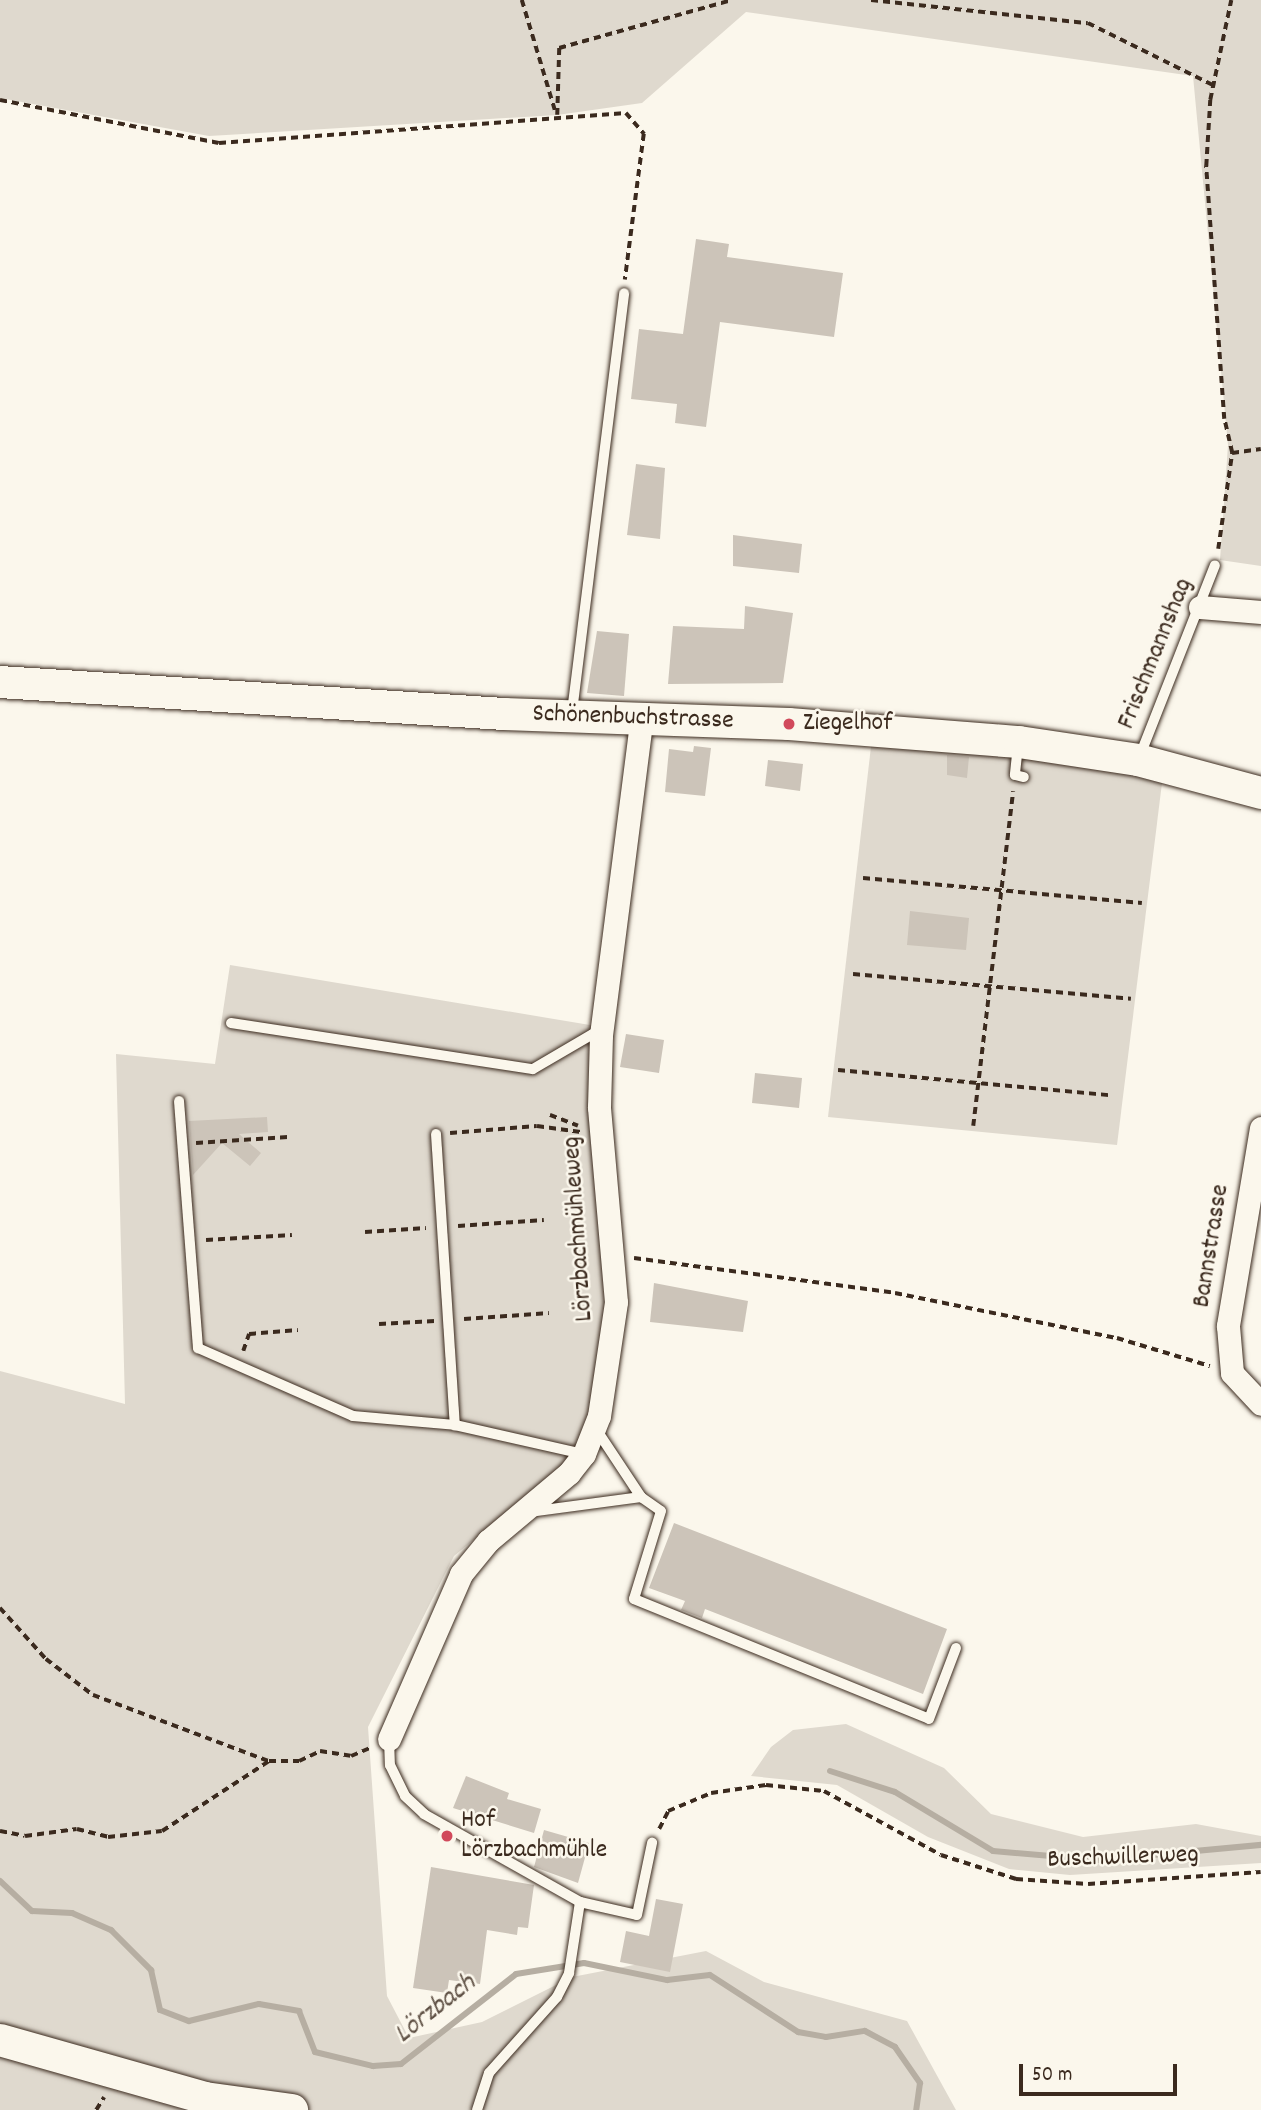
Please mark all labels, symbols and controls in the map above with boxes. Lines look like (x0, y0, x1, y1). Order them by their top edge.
street label: Frischmannshag (1112, 574, 1200, 734)
street label: Schönenbuchstrasse (532, 699, 734, 737)
place label: Ziegelhof (803, 708, 892, 740)
marker: Ziegelhof (781, 716, 797, 732)
street label: Lörzbachmühleweg (557, 1135, 601, 1323)
street label: Bannstrasse (1187, 1182, 1237, 1310)
place label: Hof Lörzbachmühle (461, 1805, 607, 1867)
marker: Hof Lörzbachmühle (439, 1828, 455, 1844)
street label: Buschwillerweg (1047, 1840, 1199, 1876)
water label: Lörzbach (389, 1968, 483, 2052)
scale bar (1023, 2050, 1180, 2094)
text: 50 m (1032, 2061, 1072, 2091)

